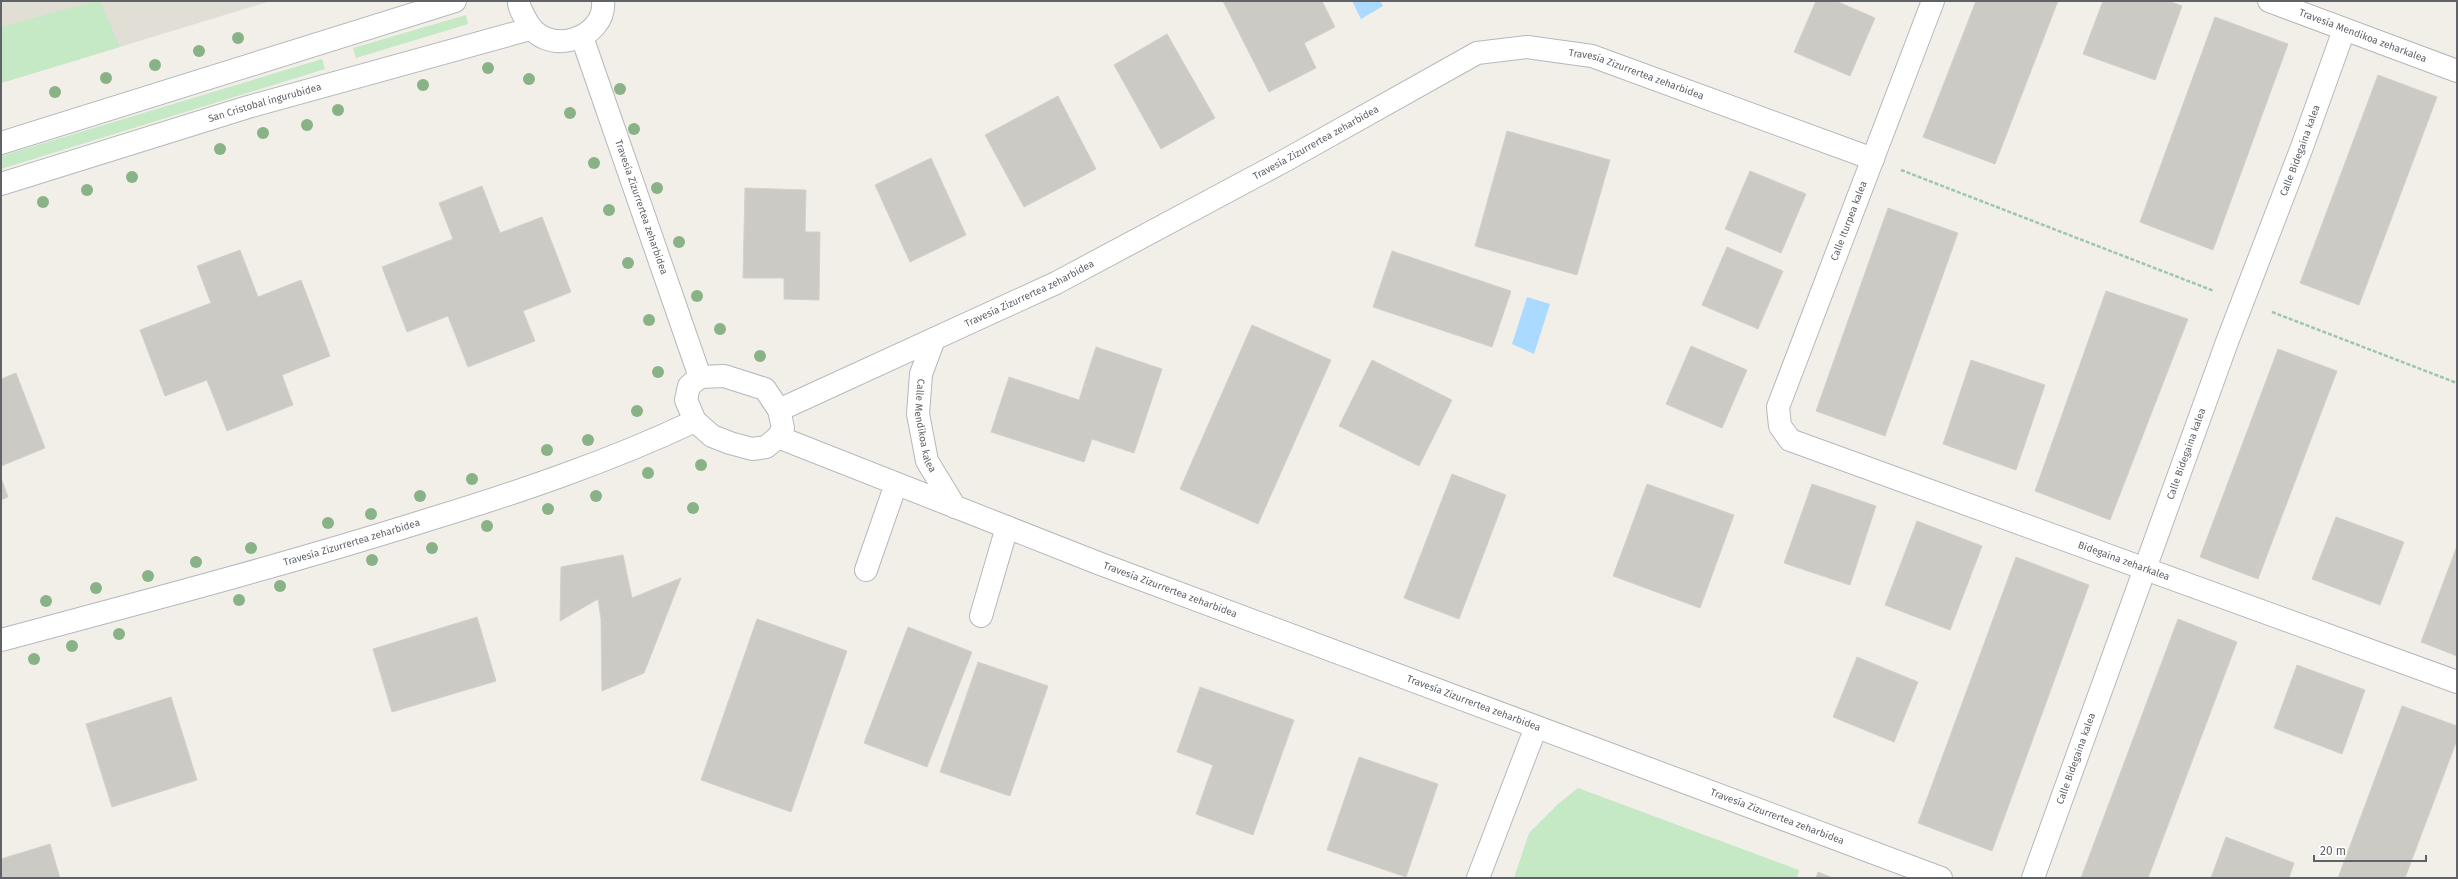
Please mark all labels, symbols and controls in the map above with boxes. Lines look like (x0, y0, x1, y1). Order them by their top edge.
street label: Travesía Mendikoa zeharkalea (2297, 7, 2428, 65)
street label: Travesía Zizurrertea zeharbidea (1568, 47, 1705, 102)
street label: San Cristobal ingurubidea (207, 81, 323, 125)
street label: Travesía Zizurrertea zeharbidea (1251, 103, 1381, 183)
street label: Calle Bidegaina kalea (2278, 103, 2323, 198)
street label: Travesía Zizurrertea zeharbidea (612, 138, 670, 276)
street label: Calle Iturpea kalea (1828, 179, 1870, 263)
street label: Travesía Zizurrertea zeharbidea (963, 258, 1096, 330)
street label: Calle Mendikoa kalea (912, 378, 939, 475)
street label: Calle Bidegaina kalea (2164, 407, 2209, 501)
street label: Travesía Zizurrertea zeharbidea (282, 517, 422, 569)
street label: Bidegaina zeharkalea (2076, 539, 2171, 583)
street label: Travesía Zizurrertea zeharbidea (1102, 559, 1239, 620)
street label: Travesía Zizurrertea zeharbidea (1405, 673, 1542, 734)
street label: Calle Bidegaina kalea (2054, 711, 2098, 806)
street label: Travesía Zizurrertea zeharbidea (1709, 786, 1846, 847)
scale bar (2314, 837, 2426, 863)
text: 20 m (2320, 844, 2346, 858)

